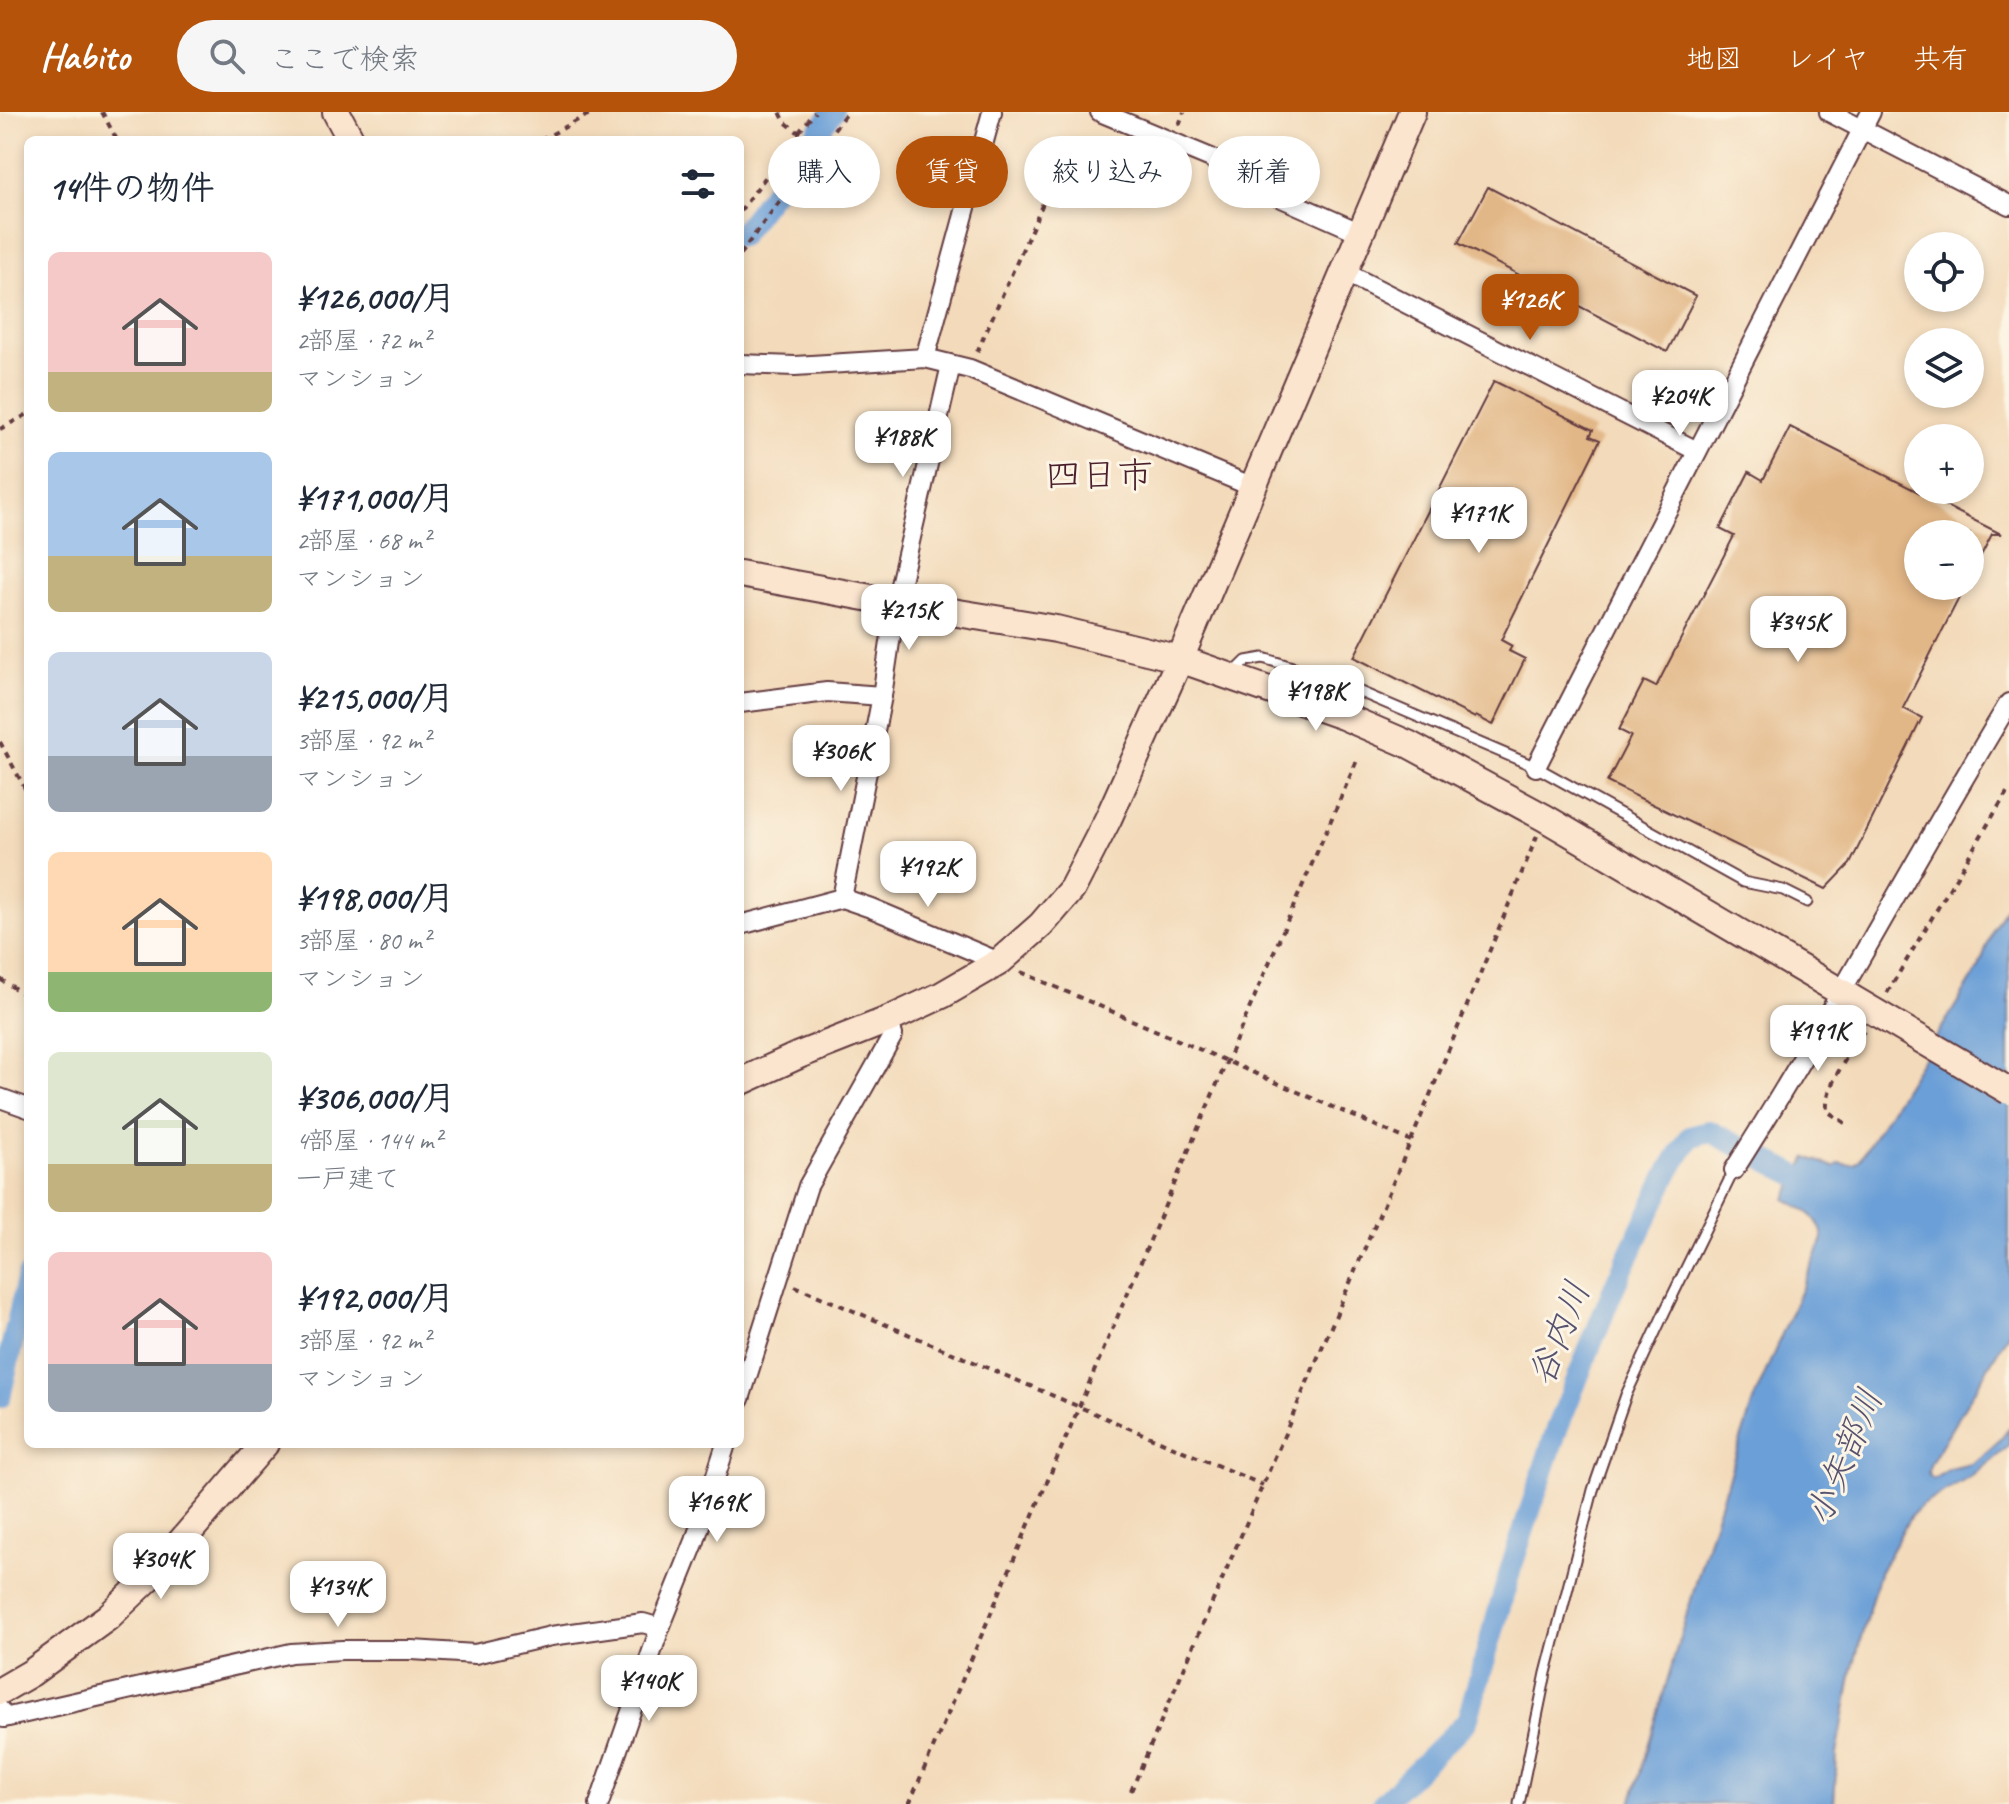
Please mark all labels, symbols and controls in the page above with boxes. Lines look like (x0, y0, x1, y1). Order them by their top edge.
search box (177, 20, 737, 92)
text: Habito (40, 33, 129, 80)
icon: search (205, 34, 249, 78)
text: ここで検索 (269, 40, 419, 78)
text: 地図 (1686, 41, 1742, 76)
text: レイヤ (1786, 41, 1869, 76)
text: 共有 (1913, 41, 1969, 76)
chip: 購入 (768, 136, 880, 208)
chip: 賃貸 (896, 136, 1008, 208)
chip: 絞り込み (1024, 136, 1192, 208)
chip: 新着 (1208, 136, 1320, 208)
icon: filters (676, 162, 720, 206)
text: 14件の物件 (48, 166, 215, 209)
map controls (1904, 232, 1984, 600)
button: locate (1904, 232, 1984, 312)
pin: ¥126K (1474, 274, 1586, 342)
text: ¥126,000/月 (296, 276, 456, 319)
text: ¥126K (1500, 283, 1560, 316)
icon: home (112, 284, 208, 380)
text: 2部屋 · 72 m² (296, 324, 430, 357)
button: layers (1904, 328, 1984, 408)
text: マンション (296, 362, 425, 395)
pin: ¥204K (1624, 370, 1736, 438)
text: ¥204K (1650, 379, 1710, 412)
pin: ¥188K (847, 411, 959, 479)
text: ¥188K (873, 420, 933, 453)
button: + (1904, 424, 1984, 504)
district label: 四日市 (1045, 452, 1153, 498)
text: ¥171,000/月 (296, 476, 455, 519)
icon: home (112, 484, 208, 580)
pin: ¥171K (1423, 487, 1535, 555)
text: ¥171K (1449, 496, 1509, 529)
button: − (1904, 520, 1984, 600)
text: 2部屋 · 68 m² (296, 524, 430, 557)
text: マンション (296, 562, 425, 595)
pin: ¥215K (853, 584, 965, 652)
text: ¥215K (879, 593, 939, 626)
pin: ¥345K (1742, 596, 1854, 664)
text: ¥345K (1768, 605, 1828, 638)
pin: ¥198K (1260, 665, 1372, 733)
text: ¥198K (1286, 674, 1346, 707)
text: ¥215,000/月 (296, 676, 455, 719)
icon: home (112, 684, 208, 780)
text: 3部屋 · 92 m² (296, 724, 430, 757)
pin: ¥306K (785, 725, 897, 793)
text: ¥306K (811, 734, 871, 767)
text: マンション (296, 762, 425, 795)
pin: ¥192K (872, 841, 984, 909)
text: ¥192K (898, 850, 958, 883)
text: ¥198,000/月 (296, 876, 455, 919)
icon: home (112, 884, 208, 980)
text: 3部屋 · 80 m² (296, 924, 430, 957)
text: マンション (296, 962, 425, 995)
pin: ¥191K (1762, 1005, 1874, 1073)
text: ¥191K (1788, 1014, 1848, 1047)
text: ¥306,000/月 (296, 1076, 456, 1119)
icon: home (112, 1084, 208, 1180)
text: 4部屋 · 144 m² (296, 1124, 441, 1157)
text: 一戸建て (296, 1162, 400, 1195)
water label: 谷内川 (1517, 1274, 1601, 1392)
text: ¥192,000/月 (296, 1276, 455, 1319)
icon: home (112, 1284, 208, 1380)
text: 3部屋 · 92 m² (296, 1324, 430, 1357)
text: マンション (296, 1362, 425, 1395)
water label: 小矢部川 (1795, 1382, 1893, 1532)
pin: ¥169K (661, 1476, 773, 1544)
text: ¥169K (687, 1485, 747, 1518)
pin: ¥304K (105, 1533, 217, 1601)
text: ¥304K (131, 1542, 191, 1575)
pin: ¥134K (282, 1561, 394, 1629)
text: ¥134K (308, 1570, 368, 1603)
pin: ¥140K (593, 1655, 705, 1723)
text: ¥140K (619, 1664, 679, 1697)

